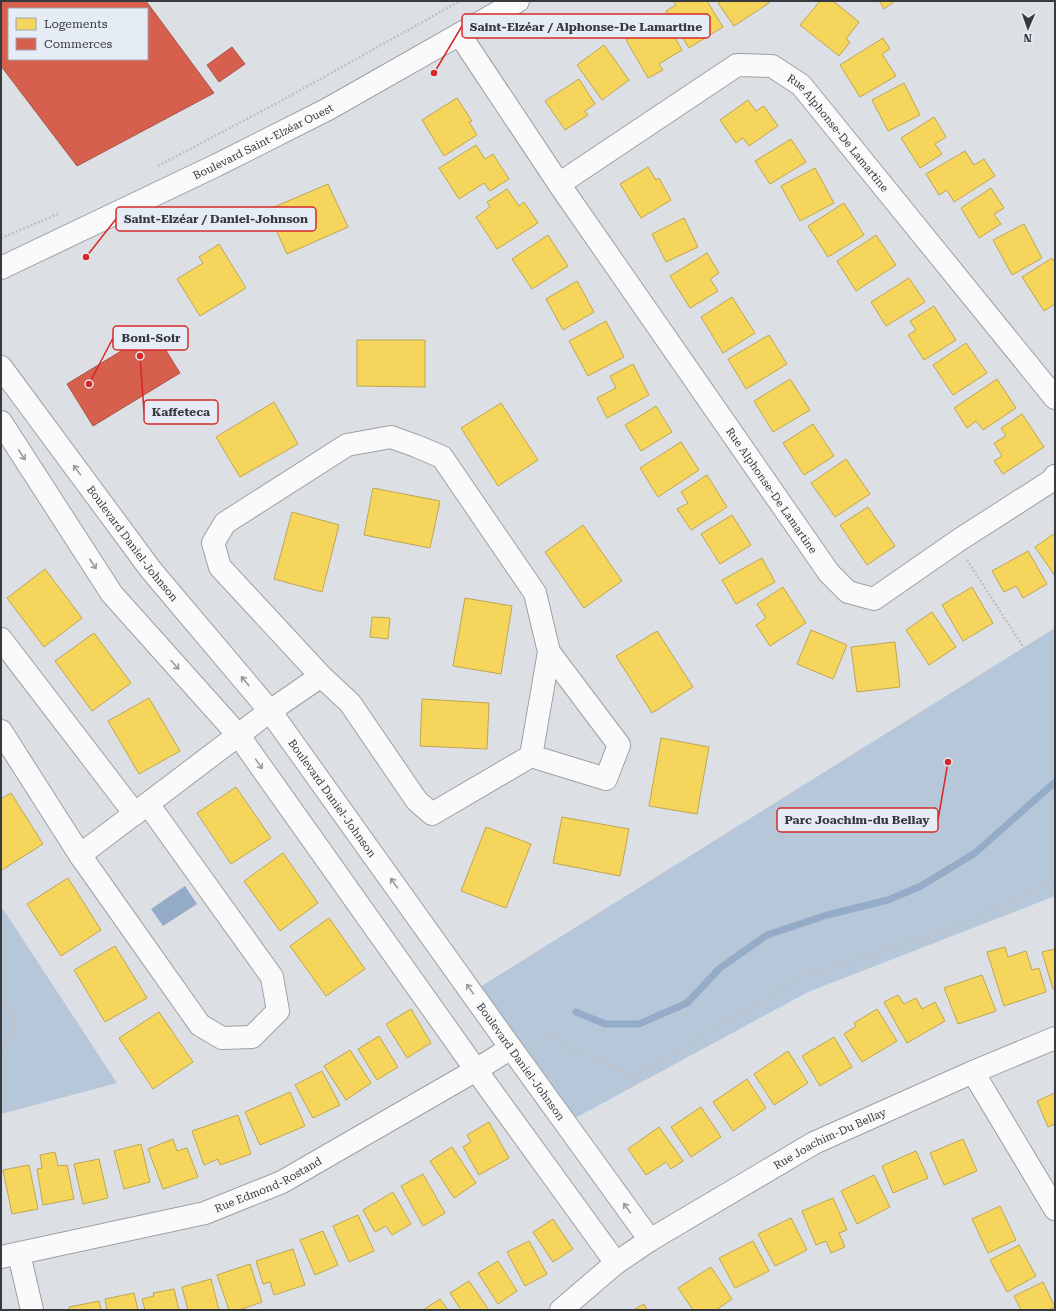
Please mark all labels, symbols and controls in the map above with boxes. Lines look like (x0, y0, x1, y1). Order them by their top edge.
legend (8, 8, 148, 60)
north arrow (1008, 8, 1048, 48)
callout: Saint-Elzéar / Alphonse-De Lamartine (462, 14, 710, 38)
text: Logements (44, 17, 108, 31)
text: Saint-Elzéar / Alphonse-De Lamartine (470, 20, 702, 34)
text: N (1023, 31, 1032, 44)
text: Commerces (44, 37, 113, 51)
street label: Rue Alphonse-De Lamartine (785, 72, 891, 195)
street label: Boulevard Saint-Elzéar Ouest (191, 101, 336, 182)
callout: Saint-Elzéar / Daniel-Johnson (116, 207, 316, 231)
text: Saint-Elzéar / Daniel-Johnson (124, 212, 308, 226)
callout: Boni-Soir (113, 326, 188, 350)
text: Boni-Soir (121, 331, 181, 345)
callout: Kaffeteca (144, 400, 218, 424)
text: Kaffeteca (152, 405, 210, 419)
street label: Rue Alphonse-De Lamartine (723, 425, 820, 556)
one-way arrow (18, 449, 26, 460)
one-way arrow (73, 465, 81, 476)
street label: Boulevard Daniel-Johnson (84, 483, 181, 604)
one-way arrow (89, 558, 97, 570)
one-way arrow (170, 659, 179, 669)
one-way arrow (241, 676, 250, 687)
street label: Boulevard Daniel-Johnson (285, 737, 379, 860)
one-way arrow (255, 758, 263, 769)
callout: Parc Joachim-du Bellay (777, 808, 938, 832)
text: Parc Joachim-du Bellay (785, 813, 930, 827)
one-way arrow (390, 878, 398, 889)
one-way arrow (466, 984, 474, 995)
street label: Boulevard Daniel-Johnson (474, 1000, 567, 1123)
street label: Rue Joachim-Du Bellay (771, 1105, 889, 1172)
street label: Rue Edmond-Rostand (213, 1154, 324, 1215)
one-way arrow (623, 1203, 631, 1214)

